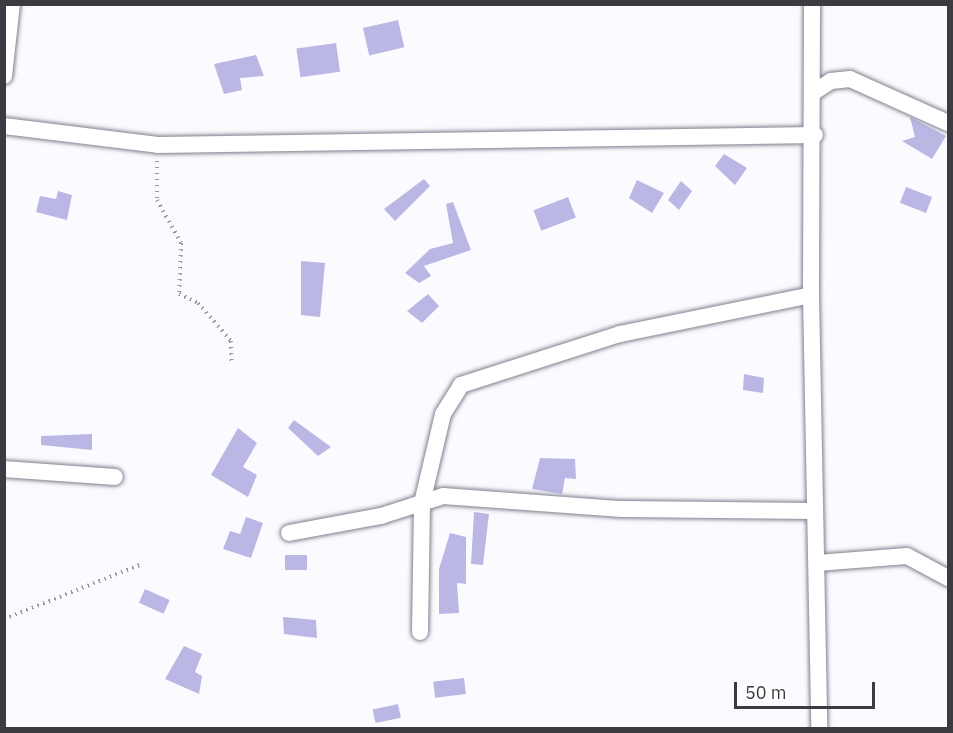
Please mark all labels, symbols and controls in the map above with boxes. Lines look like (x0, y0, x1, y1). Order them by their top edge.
scale bar (737, 670, 878, 708)
text: 50 m (745, 681, 787, 704)

